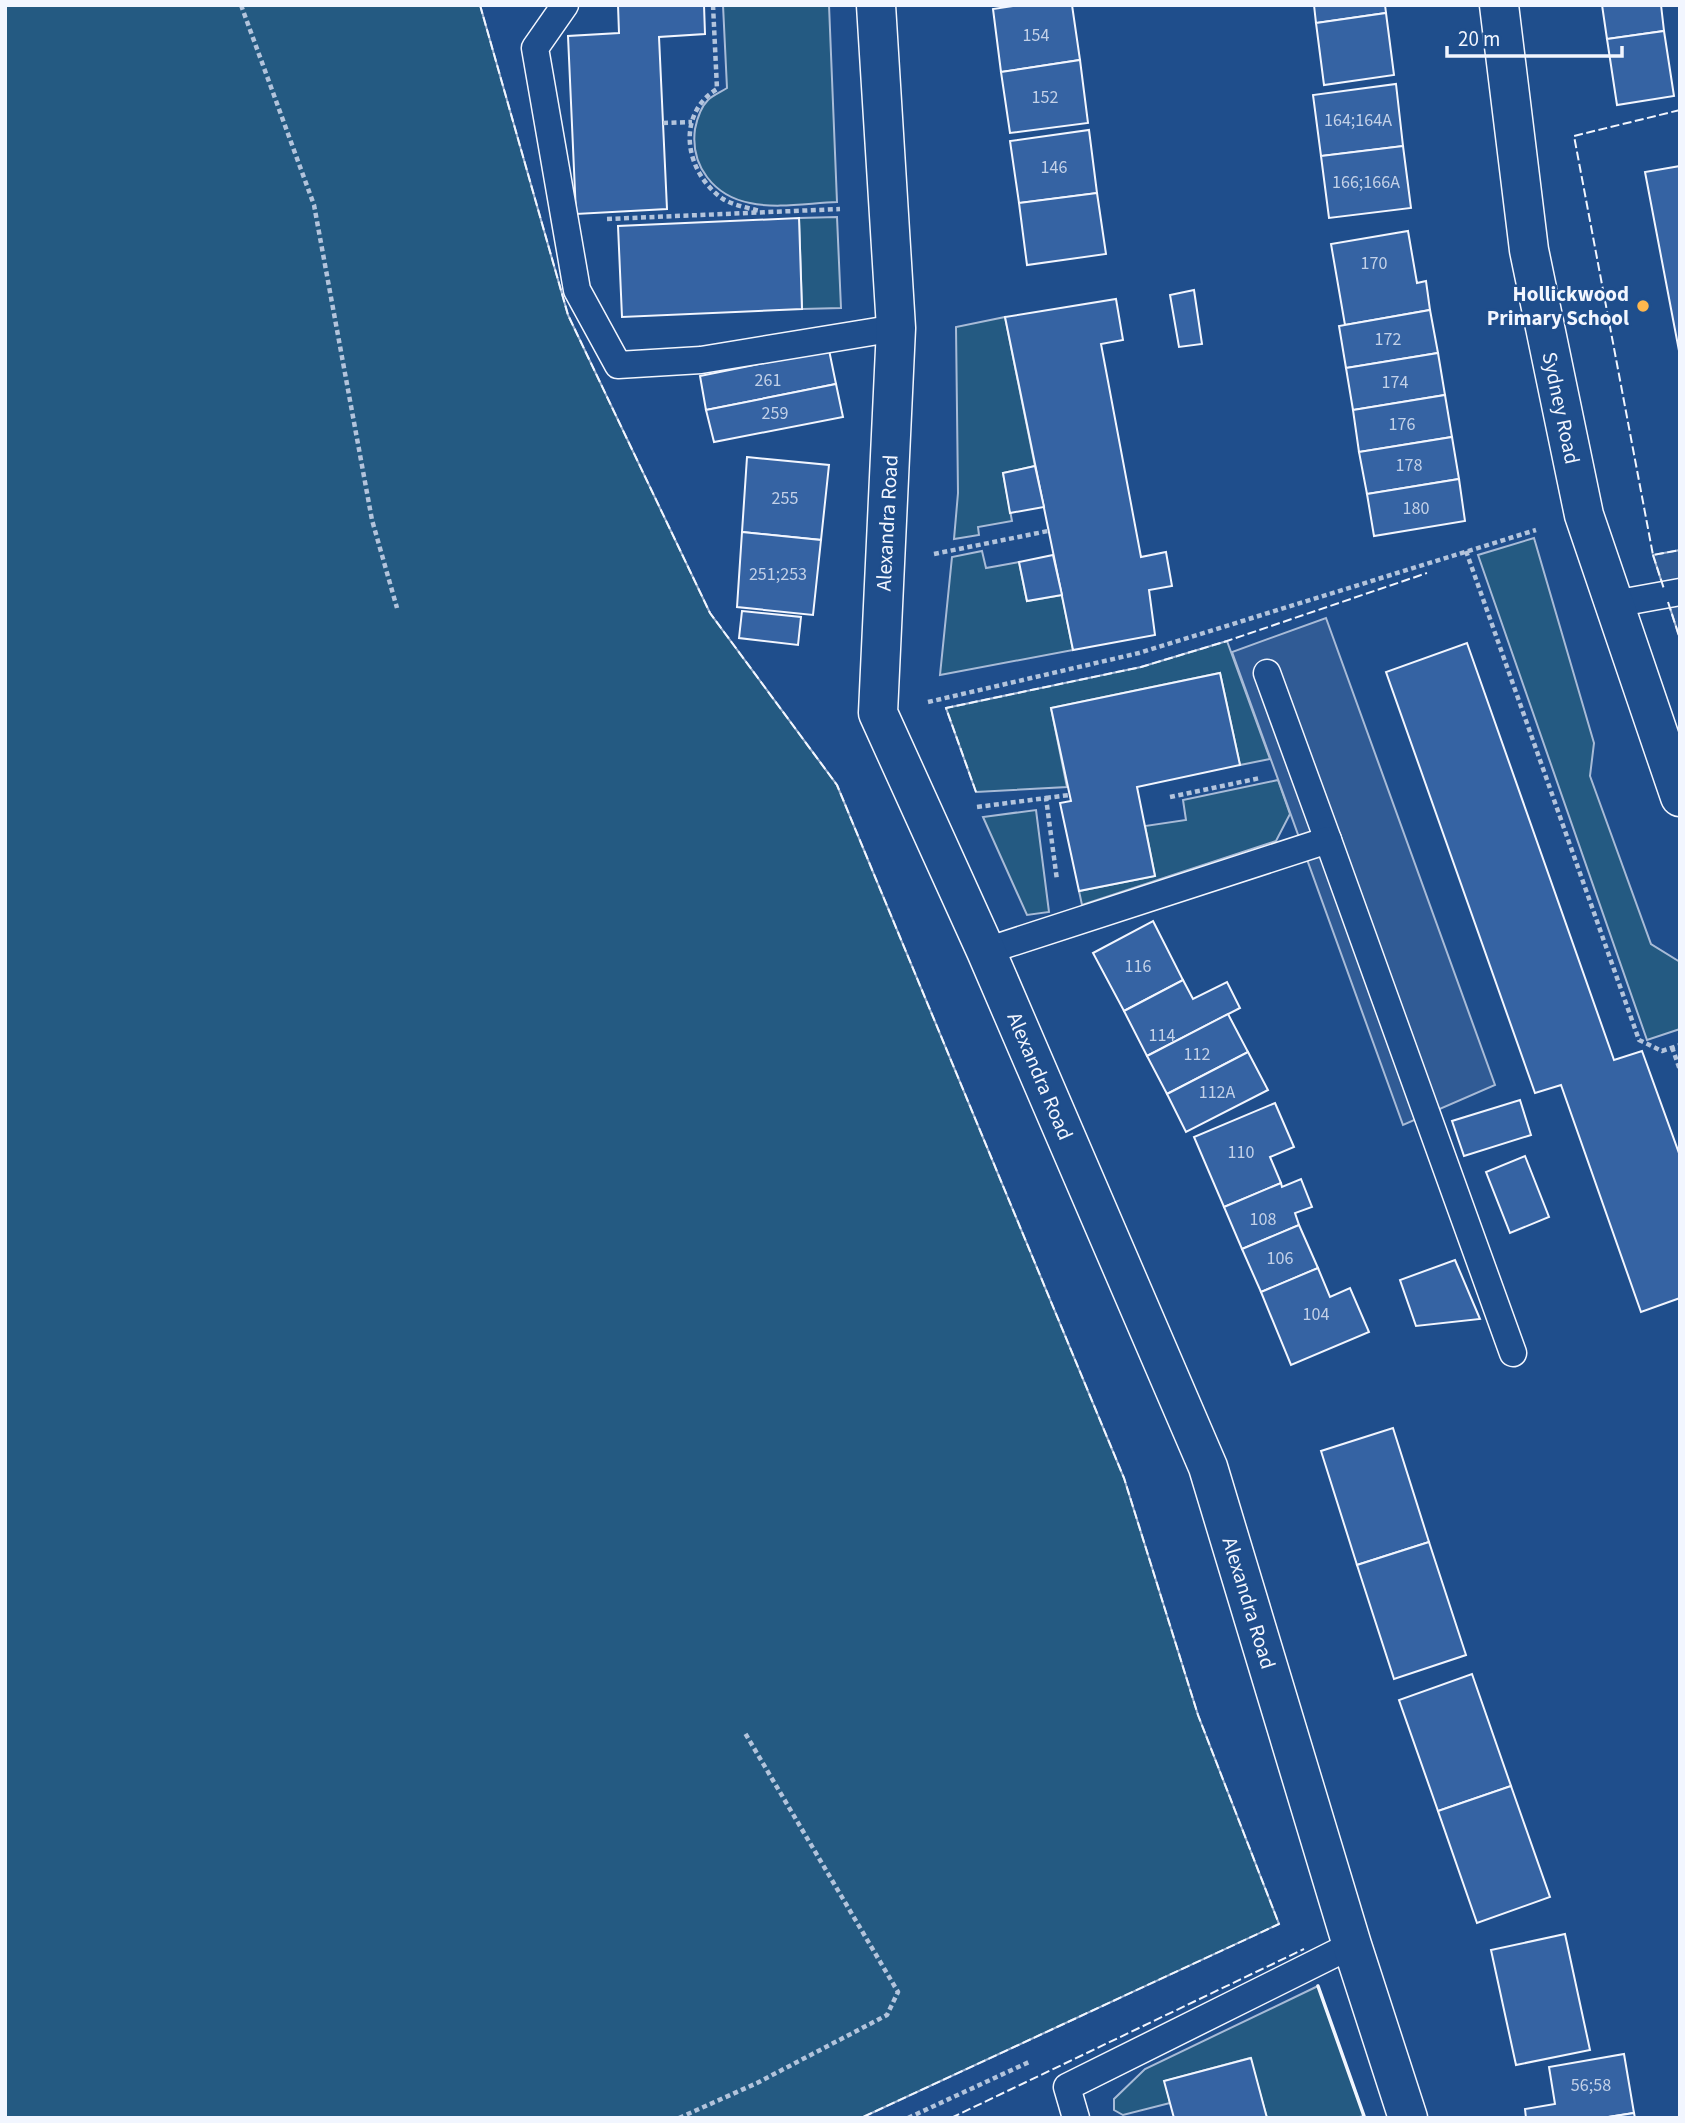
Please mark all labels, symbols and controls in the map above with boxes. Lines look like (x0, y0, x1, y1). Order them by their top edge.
scale bar (1447, 14, 1622, 58)
house number: 154 (1023, 23, 1049, 48)
text: 20 m (1458, 24, 1500, 54)
house number: 152 (1032, 85, 1058, 110)
house number: 164;164A (1324, 108, 1392, 133)
house number: 146 (1041, 155, 1067, 180)
house number: 166;166A (1332, 170, 1400, 195)
house number: 170 (1361, 251, 1387, 276)
place label: Hollickwood Primary School (1487, 279, 1629, 333)
marker: Hollickwood Primary School (1635, 298, 1651, 314)
house number: 172 (1375, 327, 1401, 352)
street label: Sydney Road (1535, 349, 1587, 467)
house number: 261 (755, 368, 781, 393)
house number: 174 (1382, 370, 1408, 395)
house number: 259 (762, 401, 788, 426)
house number: 176 (1389, 412, 1415, 437)
house number: 178 (1396, 453, 1422, 478)
street label: Alexandra Road (868, 454, 906, 592)
house number: 255 (772, 486, 798, 511)
house number: 180 (1403, 496, 1429, 521)
house number: 251;253 (749, 562, 807, 587)
house number: 116 (1125, 954, 1151, 979)
street label: Alexandra Road (1000, 1007, 1080, 1145)
house number: 114 (1149, 1023, 1175, 1048)
house number: 112 (1184, 1042, 1210, 1067)
house number: 112A (1199, 1080, 1236, 1105)
house number: 110 (1228, 1140, 1254, 1165)
house number: 108 (1250, 1207, 1276, 1232)
house number: 106 (1267, 1246, 1293, 1271)
house number: 104 (1303, 1302, 1329, 1327)
street label: Alexandra Road (1215, 1533, 1283, 1673)
house number: 56;58 (1571, 2073, 1611, 2098)

